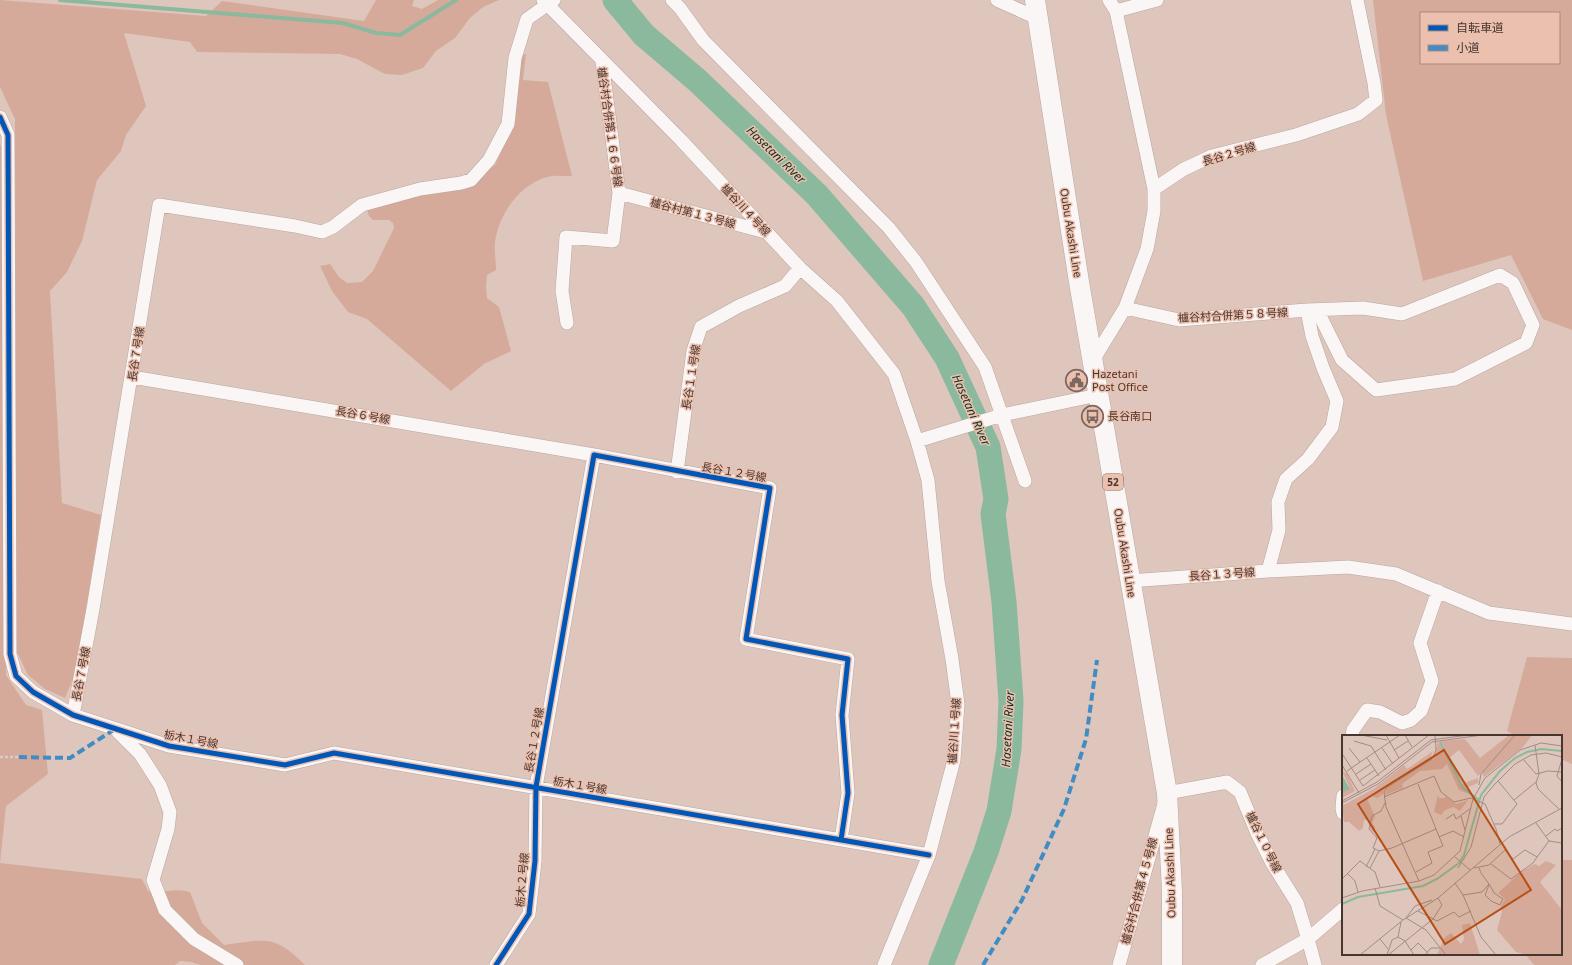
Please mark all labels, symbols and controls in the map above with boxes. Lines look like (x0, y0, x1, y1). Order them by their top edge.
legend (1420, 12, 1560, 64)
text: 自転車道 (1456, 19, 1504, 36)
text: 小道 (1456, 39, 1480, 56)
street label: 櫨谷村合併第１６６号線 (595, 66, 626, 188)
water label: Hasetani River (743, 122, 811, 188)
street label: 長谷２号線 (1200, 138, 1257, 169)
street label: 櫨谷川４号線 (718, 180, 774, 239)
street label: Oubu Akashi Line (1057, 187, 1086, 279)
street label: 櫨谷村第１３号線 (649, 194, 738, 231)
street label: 櫨谷村合併第５８号線 (1178, 304, 1288, 325)
street label: 長谷７号線 (124, 326, 147, 382)
street label: 長谷１１号線 (678, 343, 703, 411)
place label: Hazetani Post Office (1092, 366, 1148, 394)
public building icon: Hazetani Post Office (1064, 367, 1090, 393)
water label: Hasetani River (948, 371, 995, 449)
street label: 長谷６号線 (335, 402, 391, 427)
bus stop icon: 長谷南口 (1080, 403, 1106, 429)
place label: 長谷南口 (1108, 408, 1152, 423)
street label: 長谷１２号線 (700, 458, 768, 485)
road number: 52 (1103, 474, 1123, 490)
street label: Oubu Akashi Line (1111, 507, 1140, 599)
street label: 長谷１３号線 (1189, 564, 1255, 583)
street label: 長谷７号線 (68, 645, 93, 702)
water label: Hasetani River (997, 689, 1018, 768)
street label: 櫨谷川１号線 (944, 698, 963, 764)
street label: 長谷１２号線 (520, 706, 547, 774)
street label: 栃木１号線 (163, 726, 220, 751)
inset map (1342, 735, 1562, 955)
street label: 栃木１号線 (552, 772, 608, 797)
street label: 櫨谷１０号線 (1243, 809, 1286, 875)
street label: Oubu Akashi Line (1160, 828, 1179, 918)
street label: 櫨谷村合併第４５号線 (1117, 836, 1160, 946)
street label: 栃木２号線 (512, 852, 531, 908)

